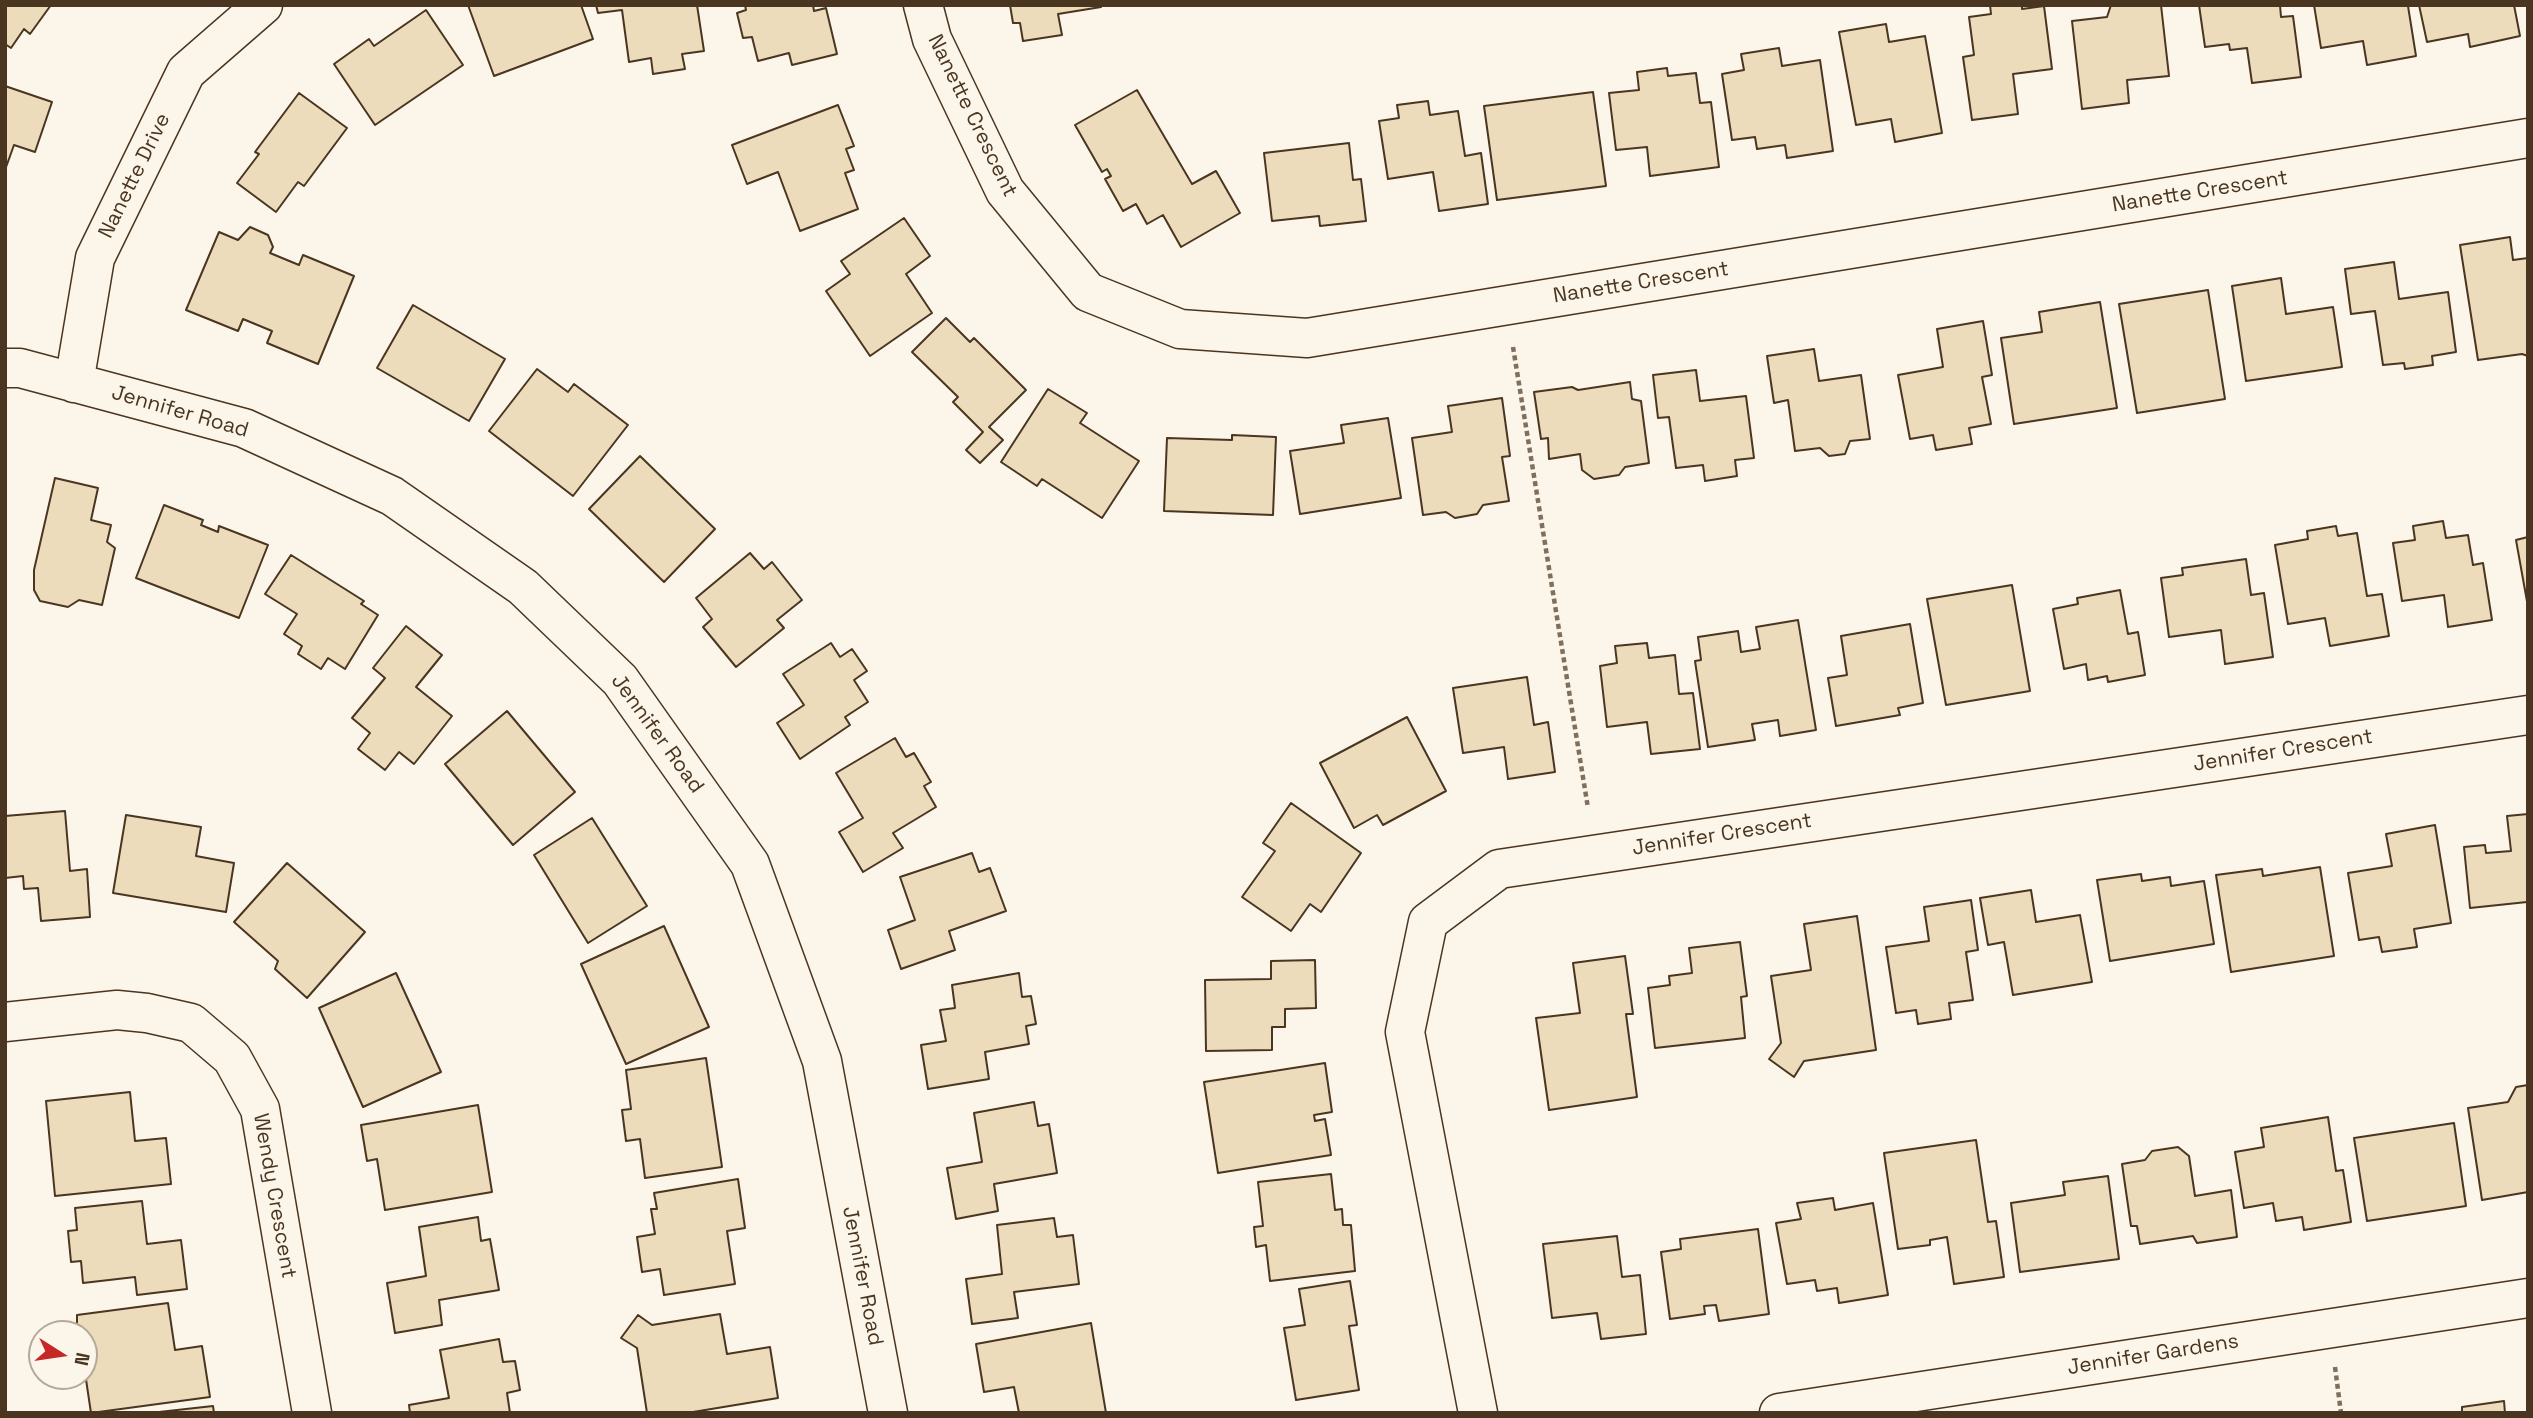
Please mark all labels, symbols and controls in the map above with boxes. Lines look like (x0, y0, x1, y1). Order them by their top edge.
street label: Nanette Crescent (922, 31, 1022, 201)
street label: Nanette Drive (94, 109, 176, 243)
street label: Nanette Crescent (2110, 166, 2290, 218)
street label: Nanette Crescent (1551, 257, 1731, 309)
street label: Jennifer Road (109, 380, 251, 444)
street label: Jennifer Road (605, 669, 709, 799)
street label: Jennifer Crescent (2191, 724, 2375, 778)
street label: Jennifer Crescent (1630, 808, 1814, 862)
street label: Wendy Crescent (247, 1112, 301, 1280)
street label: Jennifer Road (836, 1204, 888, 1348)
north arrow (28, 1320, 98, 1390)
street label: Jennifer Gardens (2066, 1329, 2240, 1381)
text: N (69, 1350, 96, 1368)

